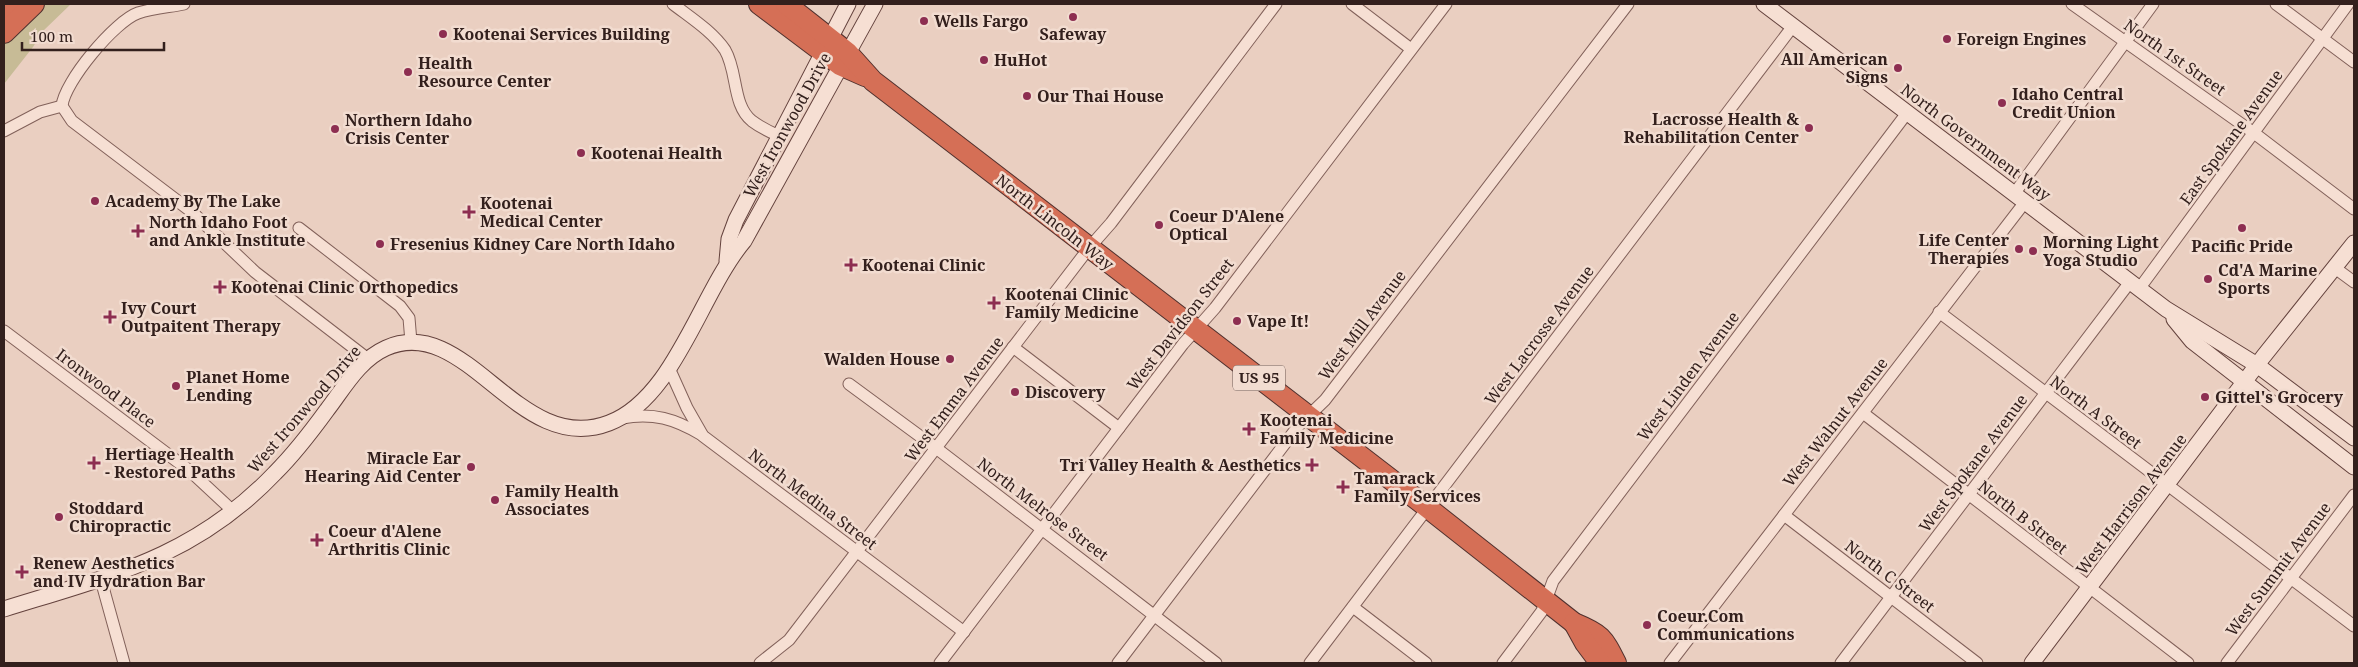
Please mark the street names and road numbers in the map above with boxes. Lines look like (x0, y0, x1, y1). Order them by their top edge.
street label: North 1st Street (2120, 14, 2231, 100)
street label: West Ironwood Drive (738, 49, 836, 201)
street label: East Spokane Avenue (2174, 65, 2288, 209)
street label: North Government Way (1897, 78, 2056, 206)
street label: North Lincoln Way (991, 169, 1119, 276)
street label: West Davidson Street (1122, 253, 1239, 395)
street label: West Lacrosse Avenue (1479, 261, 1599, 409)
street label: West Mill Avenue (1313, 265, 1411, 385)
street label: West Linden Avenue (1632, 307, 1744, 445)
street label: West Emma Avenue (900, 332, 1008, 466)
street label: West Ironwood Drive (242, 340, 366, 478)
street label: Ironwood Place (52, 343, 160, 433)
street label: West Walnut Avenue (1778, 353, 1892, 491)
road number: US 95 (1233, 366, 1285, 390)
street label: North A Street (2046, 370, 2146, 454)
street label: West Spokane Avenue (1914, 389, 2032, 537)
street label: West Harrison Avenue (2071, 429, 2191, 579)
street label: North Medina Street (744, 443, 882, 555)
street label: North Melrose Street (973, 452, 1113, 566)
street label: North B Street (1974, 475, 2073, 559)
street label: West Summit Avenue (2220, 497, 2336, 641)
street label: North C Street (1840, 535, 1940, 617)

